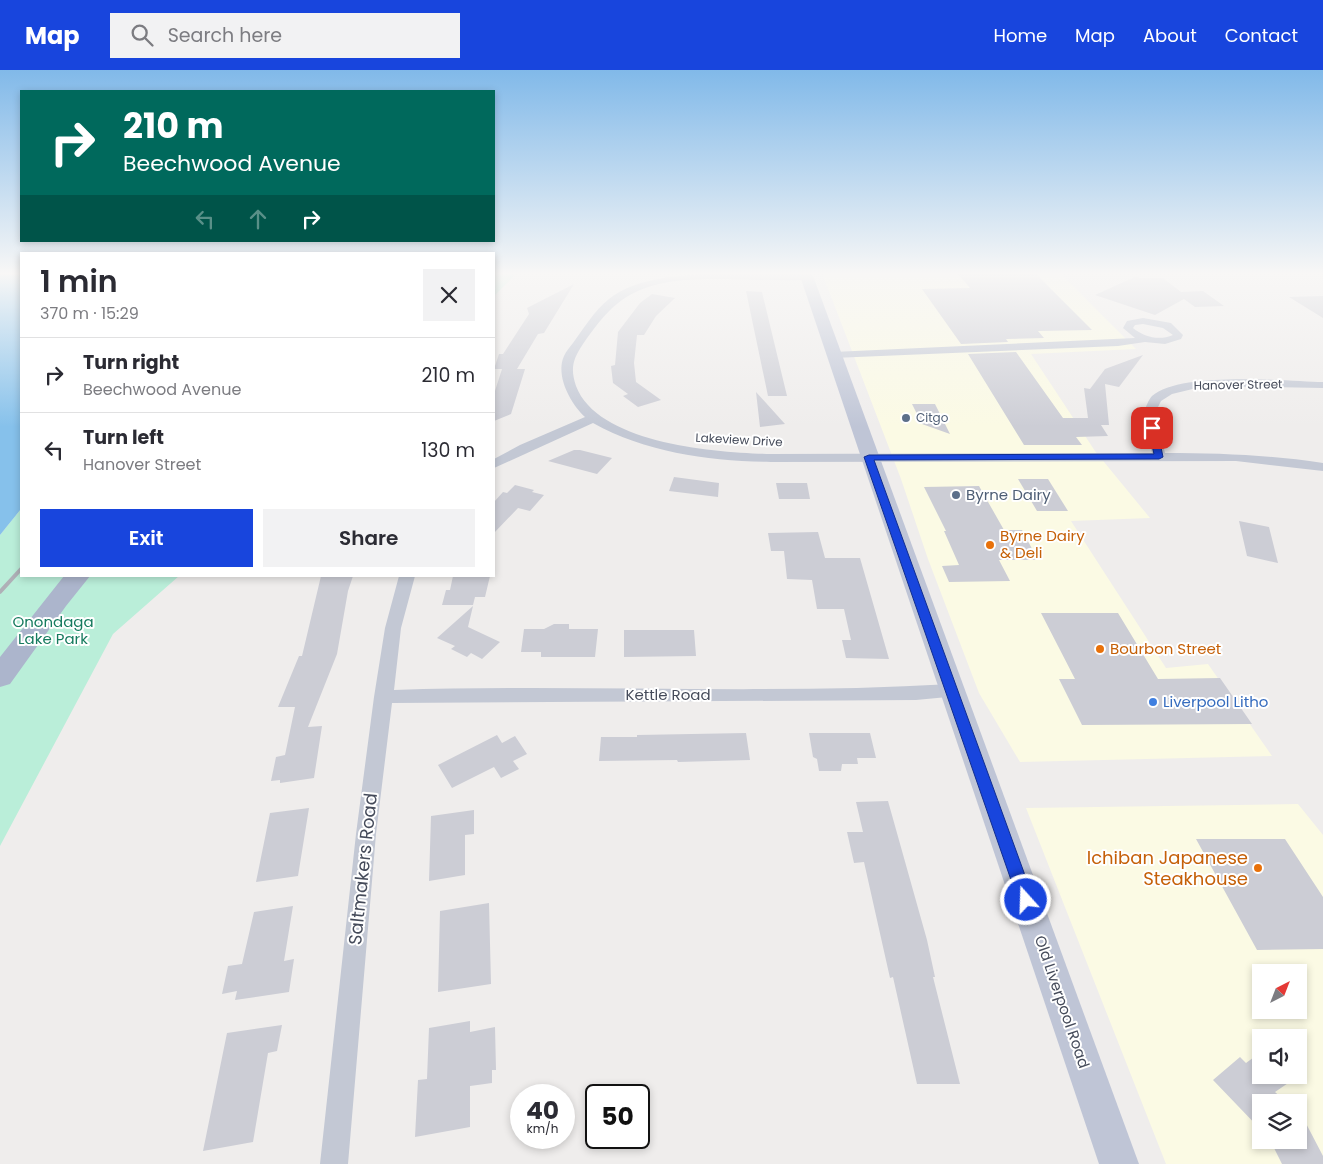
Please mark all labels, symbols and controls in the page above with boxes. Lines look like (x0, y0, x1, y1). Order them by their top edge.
search box (110, 13, 460, 58)
text: Map (25, 19, 80, 52)
icon: search (128, 21, 156, 49)
text: Search here (168, 22, 282, 49)
text: Home (993, 23, 1047, 48)
text: Map (1075, 23, 1115, 48)
text: About (1143, 23, 1197, 48)
text: Contact (1225, 23, 1298, 48)
text: 210 m (123, 101, 223, 150)
icon: right (40, 110, 105, 175)
text: Beechwood Avenue (123, 148, 341, 179)
icon: left (191, 205, 219, 233)
icon: ahead (244, 205, 272, 233)
icon: right (297, 205, 325, 233)
text: 1 min (40, 260, 118, 303)
button: close (423, 269, 475, 321)
text: 370 m · 15:29 (40, 302, 139, 325)
text: Turn right (83, 349, 179, 376)
icon: right (40, 361, 68, 389)
text: 210 m (421, 362, 475, 389)
street label: Hanover Street (1193, 375, 1283, 394)
text: Beechwood Avenue (83, 378, 241, 401)
pin (1131, 407, 1173, 449)
place label: Citgo (916, 409, 949, 426)
marker: Citgo (900, 412, 912, 424)
icon: arrive (1138, 414, 1166, 442)
text: Turn left (83, 424, 164, 451)
street label: Lakeview Drive (695, 429, 783, 450)
icon: left (40, 436, 68, 464)
text: 130 m (421, 437, 475, 464)
text: Hanover Street (83, 453, 201, 476)
place label: Byrne Dairy (966, 484, 1051, 505)
marker: Byrne Dairy (950, 489, 962, 501)
button: Exit (40, 509, 253, 567)
button: Share (263, 509, 475, 567)
place label: Byrne Dairy & Deli (1000, 525, 1085, 563)
marker: Byrne Dairy & Deli (984, 539, 996, 551)
park label: Onondaga Lake Park (12, 611, 94, 649)
place label: Bourbon Street (1110, 638, 1221, 659)
marker: Bourbon Street (1094, 643, 1106, 655)
street label: Kettle Road (625, 684, 711, 705)
place label: Liverpool Litho (1163, 691, 1268, 712)
marker: Liverpool Litho (1147, 696, 1159, 708)
street label: Saltmakers Road (342, 792, 383, 946)
place label: Ichiban Japanese Steakhouse (1087, 845, 1248, 891)
marker: Ichiban Japanese Steakhouse (1252, 862, 1264, 874)
position arrow (999, 873, 1051, 925)
street label: Old Liverpool Road (1030, 933, 1095, 1071)
north arrow (1252, 964, 1308, 1019)
map controls (1252, 964, 1307, 1149)
button: sound (1252, 1029, 1307, 1084)
speed limit sign: 50 (585, 1084, 650, 1149)
text: 40 (526, 1093, 559, 1128)
button: layers (1252, 1094, 1307, 1149)
text: km/h (527, 1120, 558, 1137)

